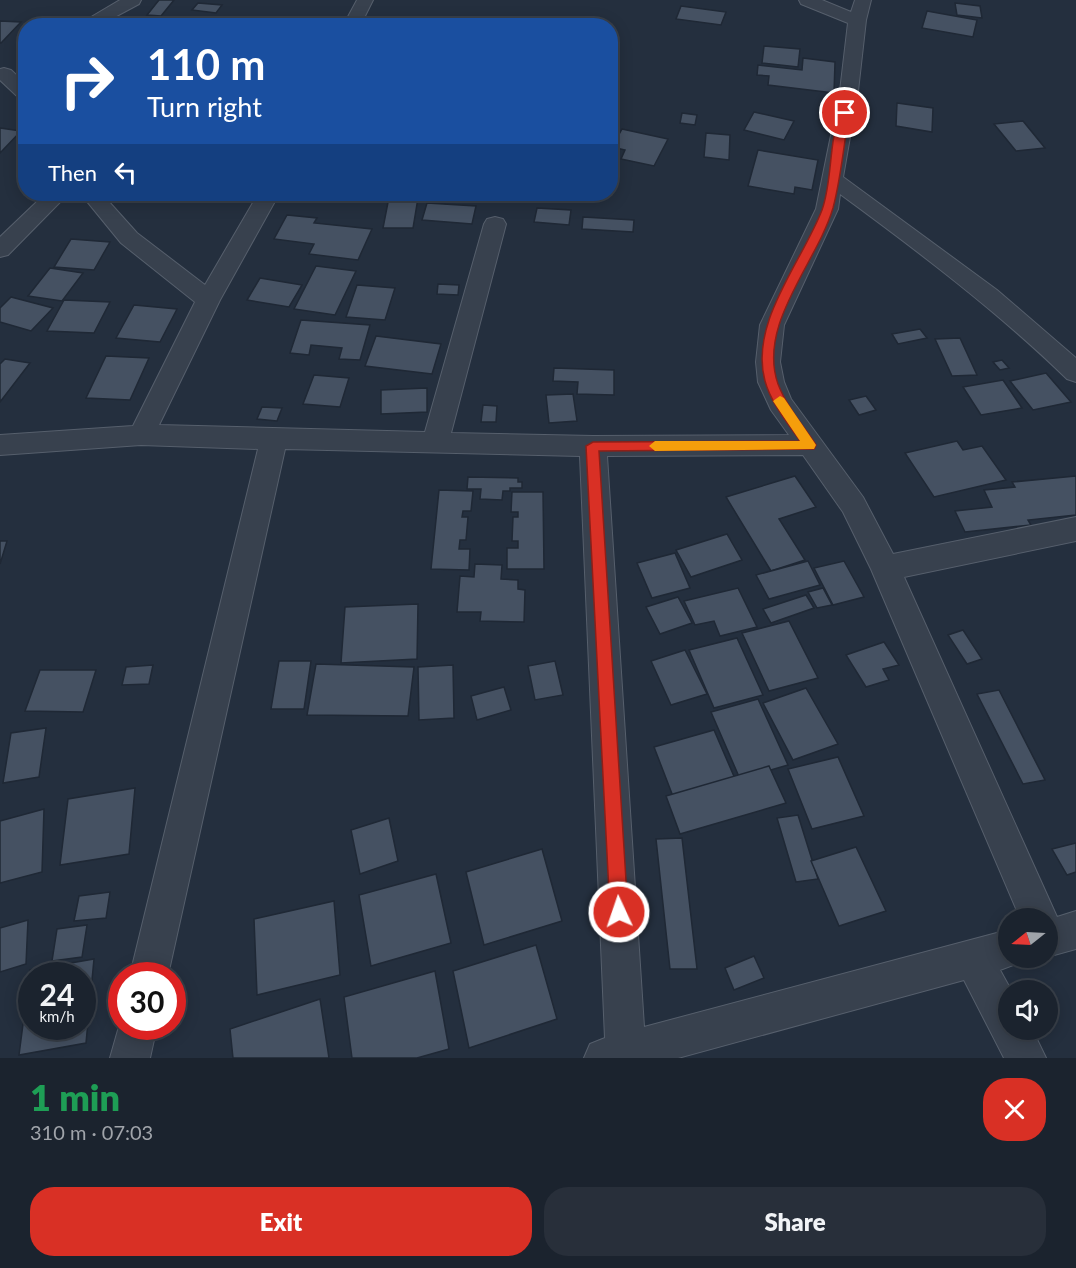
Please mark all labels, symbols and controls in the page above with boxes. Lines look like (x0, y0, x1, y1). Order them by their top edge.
text: 110 m (147, 39, 265, 89)
icon: right (48, 42, 126, 120)
pin (819, 87, 870, 138)
text: Turn right (147, 90, 262, 123)
icon: arrive (828, 96, 861, 129)
icon: left (109, 156, 142, 189)
text: Then (48, 159, 97, 186)
position arrow (587, 880, 651, 944)
north arrow (998, 908, 1058, 968)
map controls (998, 908, 1058, 1040)
speed limit sign: 30 (108, 962, 186, 1040)
text: 24 (40, 976, 74, 1012)
button: sound (998, 980, 1058, 1040)
text: km/h (39, 1007, 75, 1025)
text: 1 min (30, 1075, 120, 1119)
button: close (983, 1078, 1046, 1141)
text: 310 m · 07:03 (30, 1120, 153, 1144)
button: Exit (30, 1187, 532, 1256)
button: Share (544, 1187, 1046, 1256)

